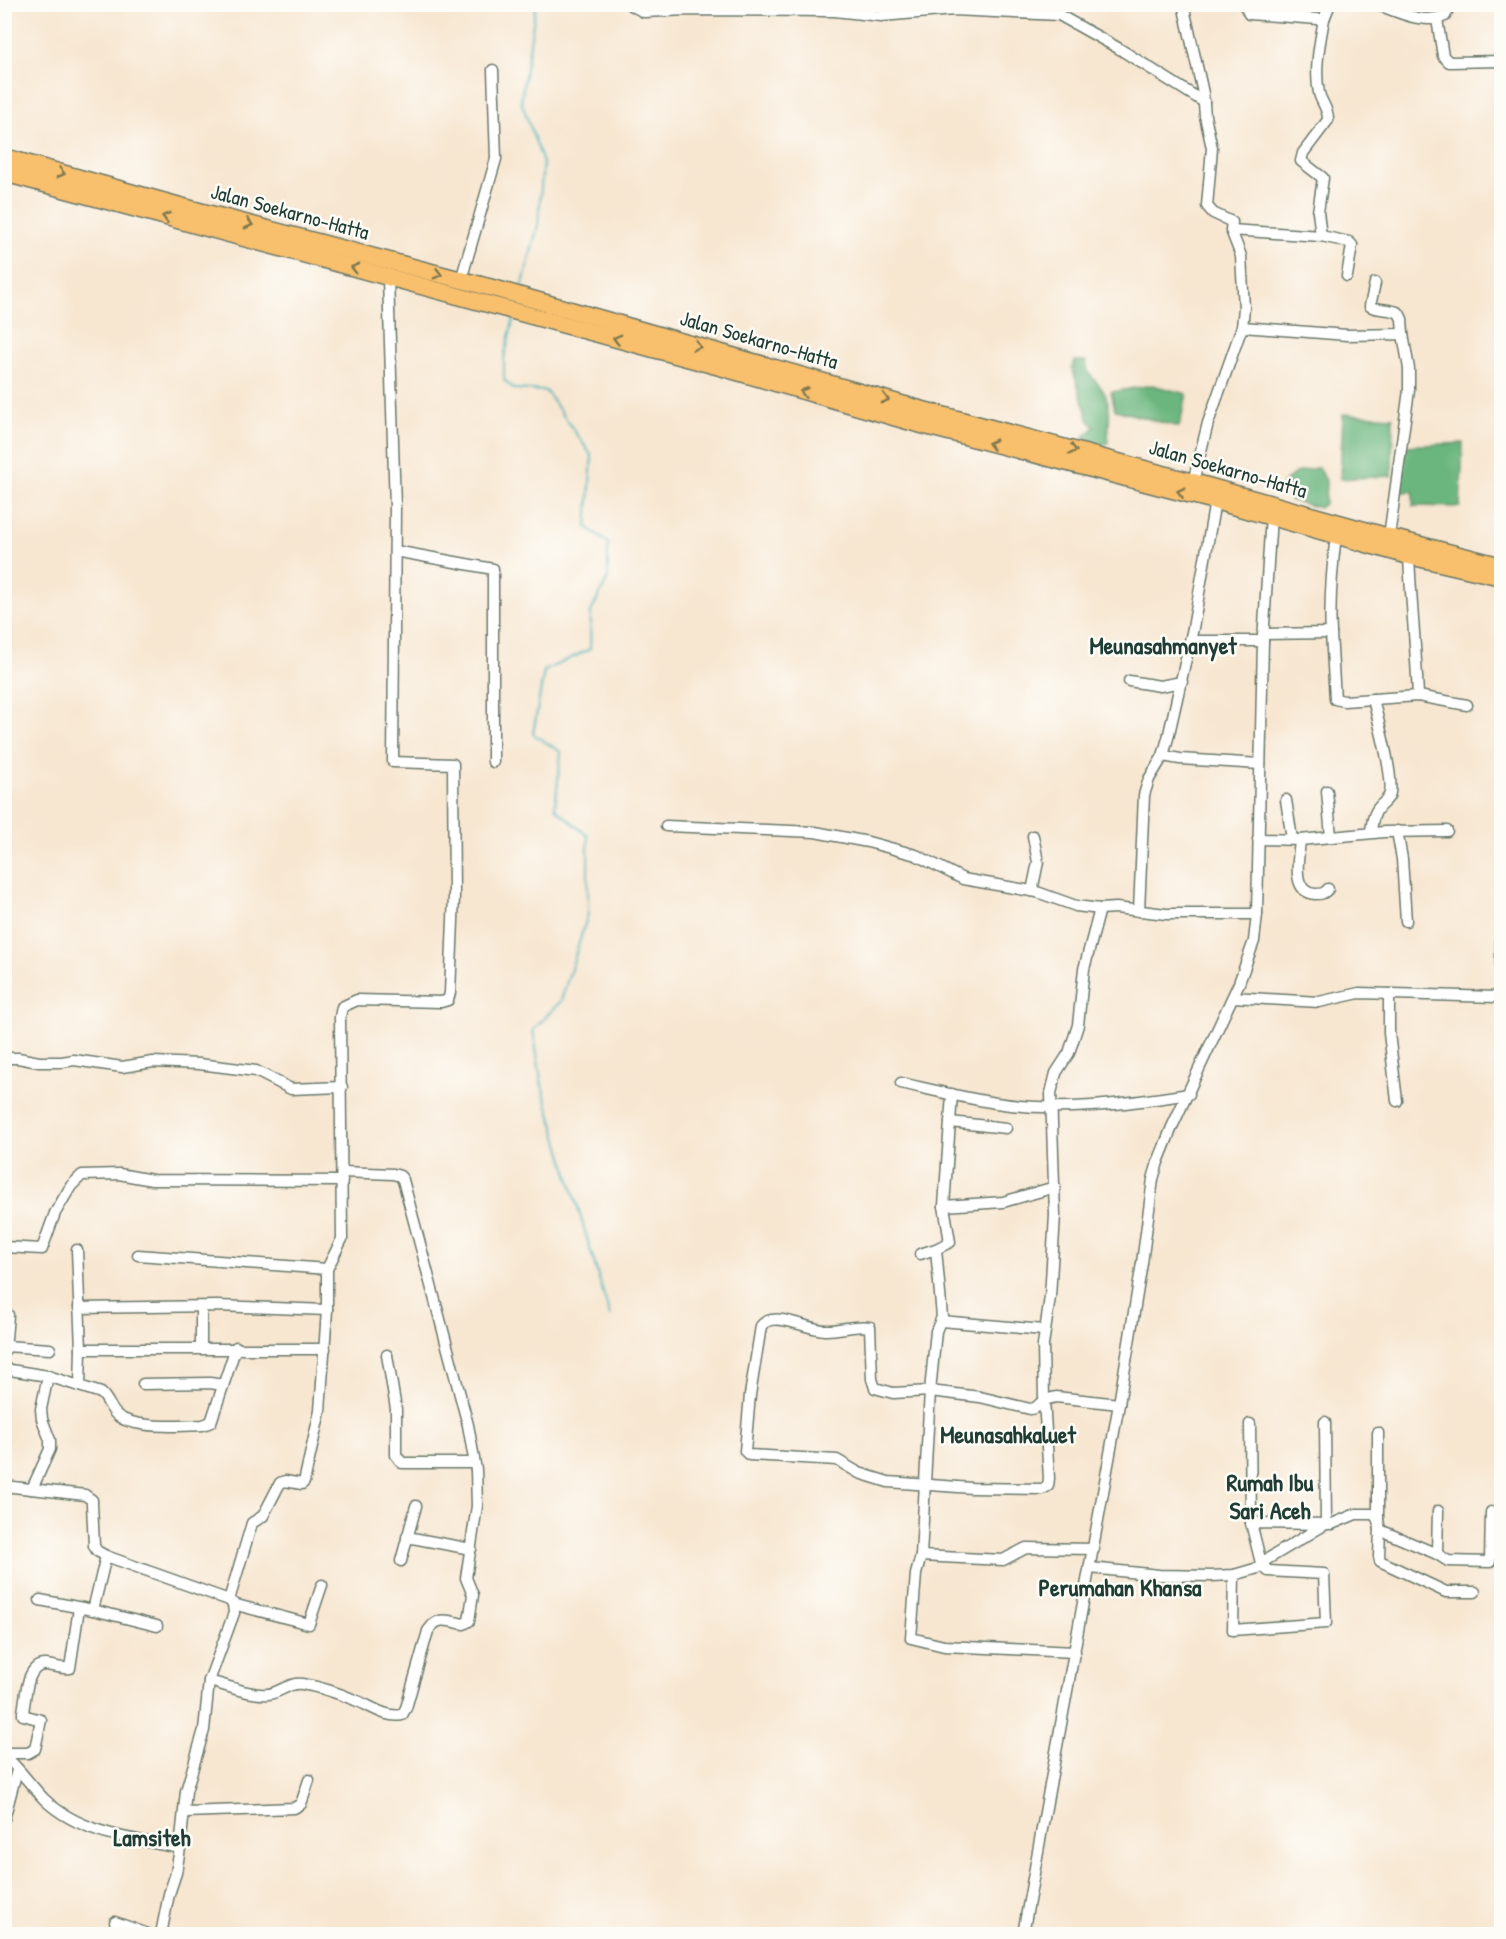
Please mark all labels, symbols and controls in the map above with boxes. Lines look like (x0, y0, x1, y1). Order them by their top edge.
one-way arrow (55, 166, 66, 178)
street label: Jalan Soekarno-Hatta (208, 176, 373, 247)
one-way arrow (162, 212, 172, 224)
one-way arrow (243, 217, 254, 229)
one-way arrow (350, 263, 360, 275)
one-way arrow (432, 266, 442, 279)
street label: Jalan Soekarno-Hatta (677, 303, 841, 376)
one-way arrow (612, 334, 622, 347)
one-way arrow (691, 339, 702, 351)
one-way arrow (799, 387, 809, 400)
one-way arrow (879, 392, 889, 404)
street label: Jalan Soekarno-Hatta (1146, 432, 1310, 505)
one-way arrow (987, 438, 997, 451)
one-way arrow (1068, 442, 1078, 455)
one-way arrow (1176, 487, 1186, 500)
district label: Meunasahmanyet (1090, 629, 1237, 662)
district label: Meunasahkaluet (940, 1418, 1077, 1450)
district label: Rumah Ibu Sari Aceh (1227, 1466, 1314, 1526)
district label: Perumahan Khansa (1038, 1571, 1202, 1603)
district label: Lamsiteh (113, 1821, 191, 1853)

